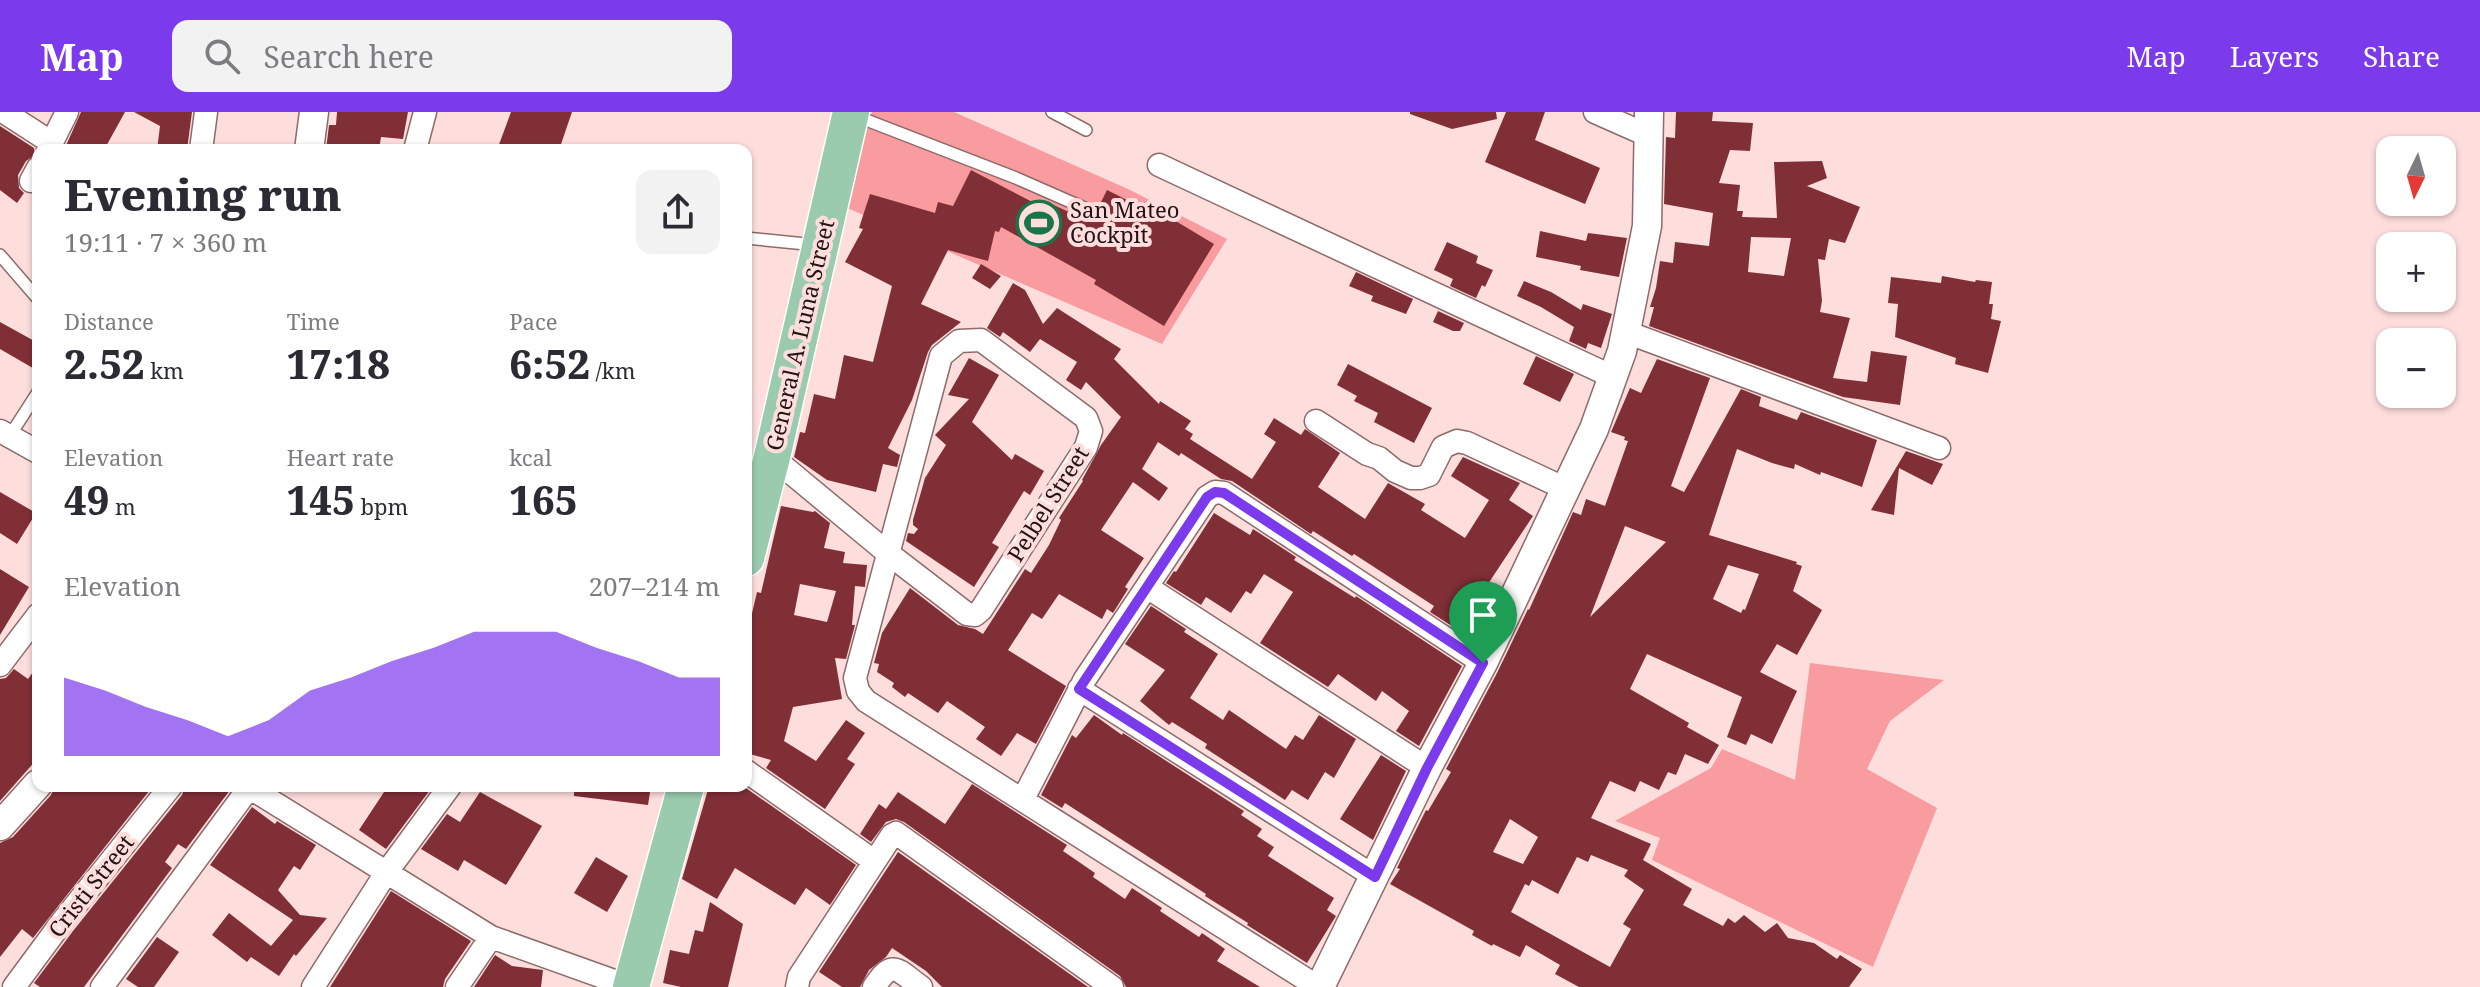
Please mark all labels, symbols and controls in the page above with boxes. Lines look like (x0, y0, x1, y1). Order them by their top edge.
search box (172, 20, 732, 92)
text: Map (40, 30, 124, 82)
icon: search (200, 34, 244, 78)
text: Search here (264, 36, 434, 77)
text: Map (2127, 37, 2186, 75)
text: Layers (2230, 37, 2319, 75)
text: Share (2363, 37, 2440, 75)
north arrow (2376, 136, 2456, 216)
map controls (2376, 136, 2456, 408)
text: Evening run (64, 164, 342, 224)
button: share (636, 170, 720, 254)
place label: San Mateo Cockpit (1070, 194, 1180, 249)
sports icon: San Mateo Cockpit (1015, 199, 1063, 247)
street label: General A. Luna Street (758, 216, 840, 453)
text: 19:11 · 7 × 360 m (64, 224, 267, 260)
button: + (2376, 232, 2456, 312)
text: Distance (64, 306, 154, 336)
text: Time (287, 306, 340, 336)
text: Pace (509, 306, 558, 336)
button: − (2376, 328, 2456, 408)
text: 2.52 (64, 336, 145, 391)
text: 17:18 (287, 336, 390, 391)
text: 6:52 (509, 336, 590, 391)
text: km (145, 355, 184, 385)
text: /km (590, 355, 636, 385)
street label: Pelbel Street (1000, 440, 1095, 567)
text: Elevation (64, 442, 163, 472)
text: Heart rate (287, 442, 394, 472)
text: kcal (509, 442, 552, 472)
text: 49 (64, 472, 109, 527)
text: 145 (287, 472, 355, 527)
text: 165 (509, 472, 577, 527)
text: m (109, 491, 136, 521)
text: bpm (355, 491, 408, 521)
text: Elevation (64, 568, 181, 604)
text: 207–214 m (588, 568, 720, 604)
pin (1449, 581, 1517, 663)
icon: arrive (1461, 593, 1505, 637)
street label: Cristi Street (41, 828, 140, 943)

